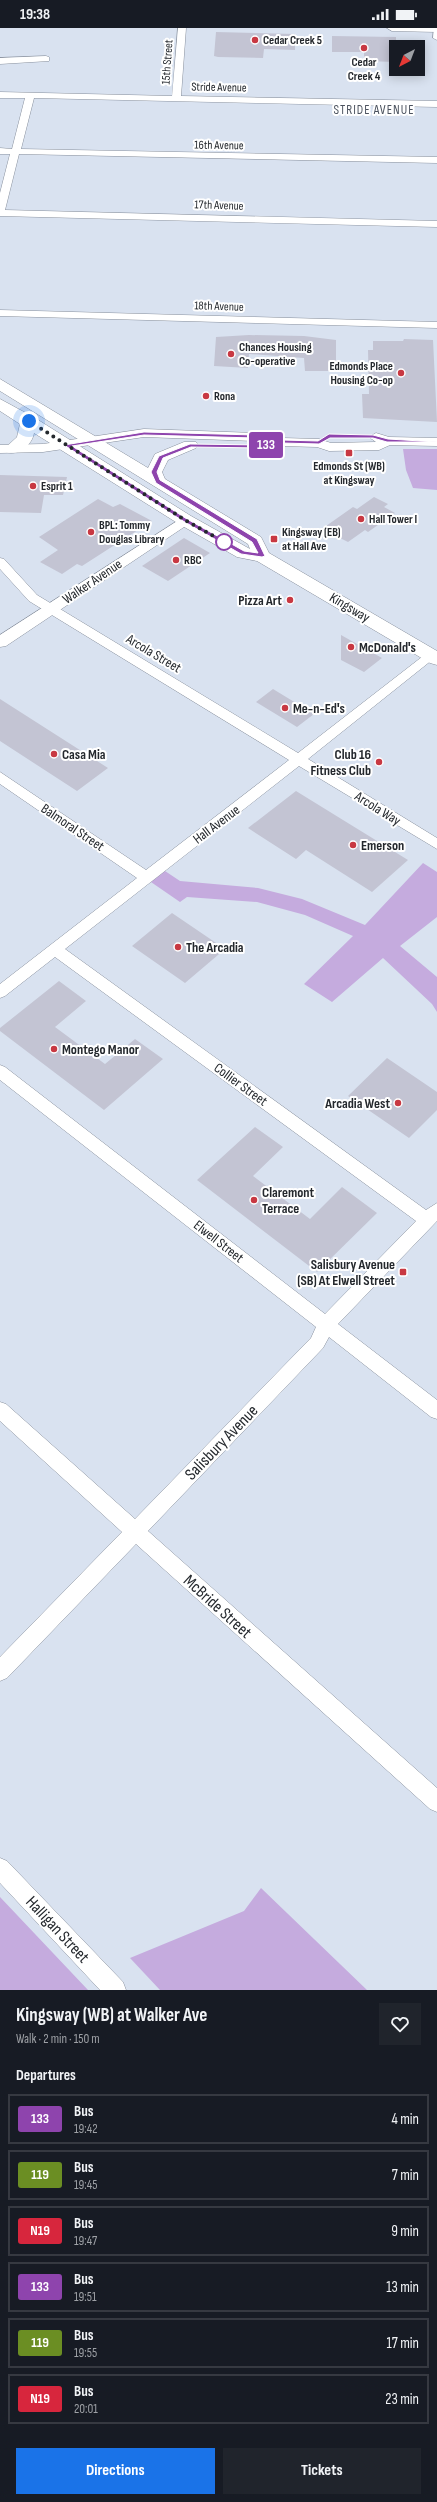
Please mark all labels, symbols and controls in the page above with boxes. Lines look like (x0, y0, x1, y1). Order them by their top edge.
text: 19:38 (20, 5, 50, 24)
place label: Cedar Creek 5 (263, 33, 322, 48)
marker: Cedar Creek 5 (250, 35, 260, 45)
street label: 15th Street (158, 39, 177, 85)
north arrow (389, 40, 425, 76)
map controls (389, 40, 425, 76)
marker: Cedar Creek 4 (359, 43, 369, 53)
place label: Cedar Creek 4 (348, 55, 381, 84)
street label: Stride Avenue (191, 80, 247, 95)
district label: STRIDE AVENUE (333, 102, 415, 118)
street label: 16th Avenue (194, 138, 244, 153)
street label: 17th Avenue (194, 197, 244, 214)
street label: 18th Avenue (194, 298, 244, 315)
place label: Chances Housing Co-operative (239, 340, 312, 369)
marker: Chances Housing Co-operative (226, 349, 236, 359)
place label: Edmonds Place Housing Co-op (329, 359, 393, 388)
marker: Edmonds Place Housing Co-op (396, 368, 406, 378)
place label: Rona (214, 389, 235, 404)
marker: Rona (201, 391, 211, 401)
your location (19, 411, 39, 431)
line badge: 133 (243, 432, 289, 458)
text: 133 (257, 436, 275, 453)
marker: Edmonds St (WB) at Kingsway (344, 448, 354, 458)
place label: Edmonds St (WB) at Kingsway (313, 459, 385, 488)
place label: Esprit 1 (41, 479, 73, 494)
marker: Esprit 1 (28, 481, 38, 491)
place label: Hall Tower I (369, 512, 417, 527)
marker: Hall Tower I (356, 514, 366, 524)
place label: BPL: Tommy Douglas Library (99, 518, 164, 547)
place label: Kingsway (EB) at Hall Ave (282, 525, 341, 554)
marker: BPL: Tommy Douglas Library (86, 527, 96, 537)
unlabelled marker (215, 533, 233, 551)
marker: Kingsway (EB) at Hall Ave (269, 534, 279, 544)
place label: RBC (184, 553, 202, 568)
street label: Walker Avenue (59, 555, 125, 607)
marker: RBC (171, 555, 181, 565)
street label: Kingsway (327, 589, 373, 626)
place label: Pizza Art (238, 592, 282, 609)
marker: Pizza Art (285, 595, 295, 605)
street label: Arcola Street (122, 630, 184, 676)
place label: McDonald's (359, 639, 416, 656)
marker: McDonald's (346, 642, 356, 652)
place label: Me-n-Ed's (293, 700, 345, 717)
marker: Me-n-Ed's (280, 703, 290, 713)
place label: Casa Mia (62, 746, 106, 763)
place label: Club 16 Fitness Club (310, 746, 371, 779)
marker: Casa Mia (49, 749, 59, 759)
marker: Club 16 Fitness Club (374, 757, 384, 767)
street label: Arcola Way (351, 787, 404, 829)
street label: Balmoral Street (38, 800, 108, 855)
street label: Hall Avenue (190, 801, 243, 847)
place label: Emerson (361, 837, 404, 854)
marker: Emerson (348, 840, 358, 850)
place label: The Arcadia (186, 939, 244, 956)
marker: The Arcadia (173, 942, 183, 952)
place label: Montego Manor (62, 1041, 140, 1058)
marker: Montego Manor (49, 1044, 59, 1054)
street label: Collier Street (211, 1059, 271, 1110)
place label: Arcadia West (324, 1095, 390, 1112)
marker: Arcadia West (393, 1098, 403, 1108)
place label: Claremont Terrace (262, 1184, 315, 1217)
marker: Claremont Terrace (249, 1195, 259, 1205)
street label: Elwell Street (190, 1217, 247, 1266)
place label: Salisbury Avenue (SB) At Elwell Street (297, 1256, 395, 1289)
marker: Salisbury Avenue (SB) At Elwell Street (398, 1267, 408, 1277)
street label: Salisbury Avenue (181, 1401, 263, 1484)
street label: McBride Street (179, 1571, 256, 1643)
street label: Halligan Street (21, 1892, 93, 1967)
button: heart (379, 2003, 421, 2045)
text: Kingsway (WB) at Walker Ave (16, 2004, 207, 2027)
text: Walk · 2 min · 150 m (16, 2031, 100, 2047)
text: Departures (16, 2066, 76, 2085)
text: Bus (74, 2102, 93, 2121)
text: 133 (31, 2110, 49, 2127)
text: 4 min (392, 2110, 419, 2129)
text: 19:42 (74, 2121, 98, 2137)
text: Bus (74, 2158, 93, 2177)
text: 119 (31, 2166, 49, 2183)
text: 7 min (392, 2166, 419, 2185)
text: 19:45 (74, 2177, 97, 2193)
text: Bus (74, 2214, 93, 2233)
text: N19 (30, 2222, 50, 2239)
text: 9 min (391, 2222, 419, 2241)
text: 19:47 (74, 2233, 97, 2249)
text: Bus (74, 2270, 93, 2289)
text: 133 (31, 2278, 49, 2295)
text: 13 min (386, 2278, 419, 2297)
text: 19:51 (74, 2289, 97, 2305)
text: Bus (74, 2326, 93, 2345)
text: 119 (31, 2334, 49, 2351)
text: 17 min (387, 2334, 419, 2353)
text: 19:55 (74, 2345, 97, 2361)
text: Bus (74, 2382, 93, 2401)
text: N19 (30, 2390, 50, 2407)
text: 23 min (385, 2390, 419, 2409)
text: 20:01 (74, 2401, 98, 2417)
button: Directions (16, 2448, 215, 2494)
button: Tickets (223, 2448, 421, 2494)

